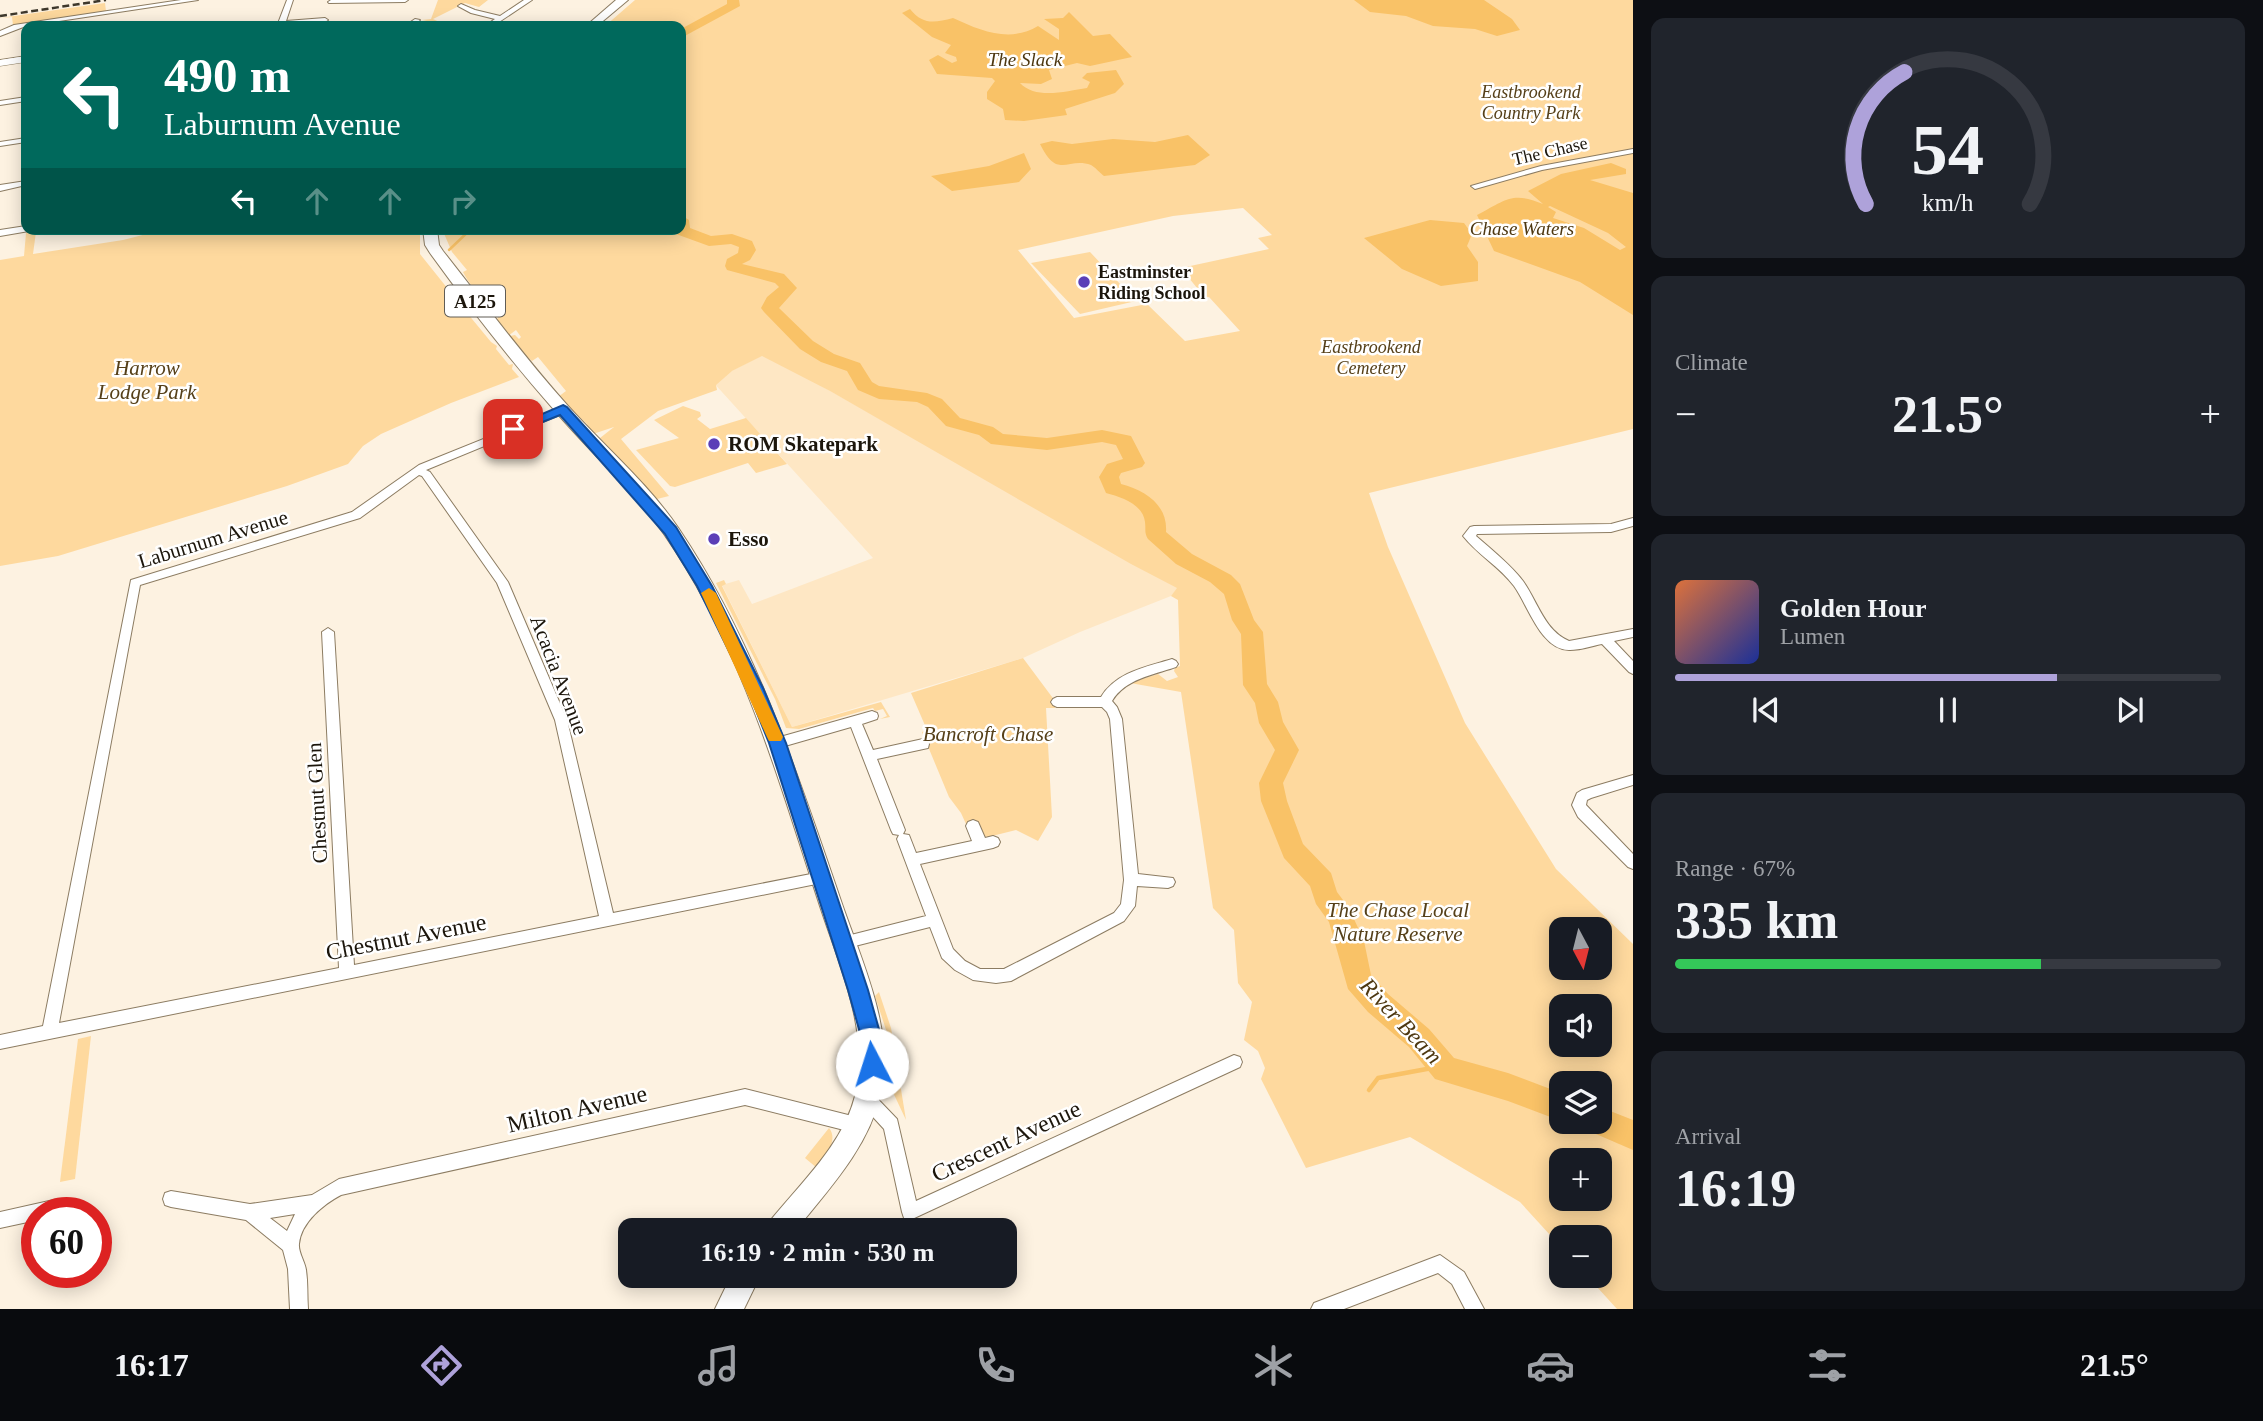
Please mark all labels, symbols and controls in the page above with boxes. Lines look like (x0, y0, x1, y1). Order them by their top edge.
text: 490 m (164, 48, 291, 103)
icon: left (49, 49, 140, 140)
water label: The Slack (988, 49, 1063, 70)
park label: Eastbrookend Country Park (1480, 82, 1582, 123)
text: Laburnum Avenue (164, 106, 401, 142)
text: 54 (1912, 109, 1984, 190)
street label: The Chase (1510, 133, 1590, 169)
icon: left (225, 182, 263, 220)
icon: ahead (298, 182, 336, 220)
icon: ahead (371, 182, 409, 220)
icon: right (444, 182, 482, 220)
text: km/h (1922, 189, 1974, 216)
water label: Chase Waters (1470, 218, 1574, 239)
place label: Eastminster Riding School (1098, 262, 1206, 303)
marker: Eastminster Riding School (1076, 274, 1092, 290)
road number: A125 (445, 286, 505, 316)
park label: Eastbrookend Cemetery (1320, 337, 1422, 378)
text: Climate (1675, 350, 1748, 375)
park label: Harrow Lodge Park (97, 356, 197, 404)
text: 21.5° (1892, 386, 2004, 443)
text: − (1675, 393, 1696, 435)
text: + (2200, 393, 2221, 435)
pin (483, 399, 543, 459)
icon: arrive (494, 410, 532, 448)
place label: ROM Skatepark (728, 432, 878, 456)
marker: ROM Skatepark (706, 436, 722, 452)
street label: Laburnum Avenue (135, 505, 291, 573)
place label: Esso (728, 527, 769, 551)
marker: Esso (706, 531, 722, 547)
text: Golden Hour (1780, 594, 1927, 623)
street label: Acacia Avenue (525, 612, 593, 738)
text: Lumen (1780, 624, 1845, 649)
icon: previous (1747, 691, 1785, 729)
icon: pause (1929, 691, 1967, 729)
icon: next (2111, 691, 2149, 729)
park label: Bancroft Chase (923, 722, 1053, 746)
street label: Chestnut Glen (302, 742, 332, 864)
text: Range · 67% (1675, 856, 1795, 881)
text: 335 km (1675, 892, 1838, 949)
park label: The Chase Local Nature Reserve (1327, 898, 1469, 946)
street label: Chestnut Avenue (324, 909, 488, 965)
north arrow (1549, 917, 1612, 980)
map controls (1549, 917, 1612, 1288)
water label: River Beam (1354, 972, 1447, 1069)
button: sound (1549, 994, 1612, 1057)
position arrow (835, 1027, 909, 1101)
button: layers (1549, 1071, 1612, 1134)
street label: Milton Avenue (504, 1080, 650, 1138)
street label: Crescent Avenue (927, 1095, 1085, 1187)
text: Arrival (1675, 1124, 1741, 1149)
button: + (1549, 1148, 1612, 1211)
text: 16:19 (1675, 1160, 1796, 1217)
speed limit sign: 60 (21, 1197, 112, 1288)
button: − (1549, 1225, 1612, 1288)
text: 16:19 · 2 min · 530 m (701, 1238, 935, 1267)
icon: directions (417, 1341, 466, 1390)
icon: music (694, 1341, 743, 1390)
icon: phone (971, 1341, 1020, 1390)
icon: climate (1249, 1341, 1298, 1390)
icon: car (1526, 1341, 1575, 1390)
icon: filters (1803, 1341, 1852, 1390)
text: 16:17 (114, 1347, 189, 1383)
text: 21.5° (2080, 1347, 2149, 1383)

